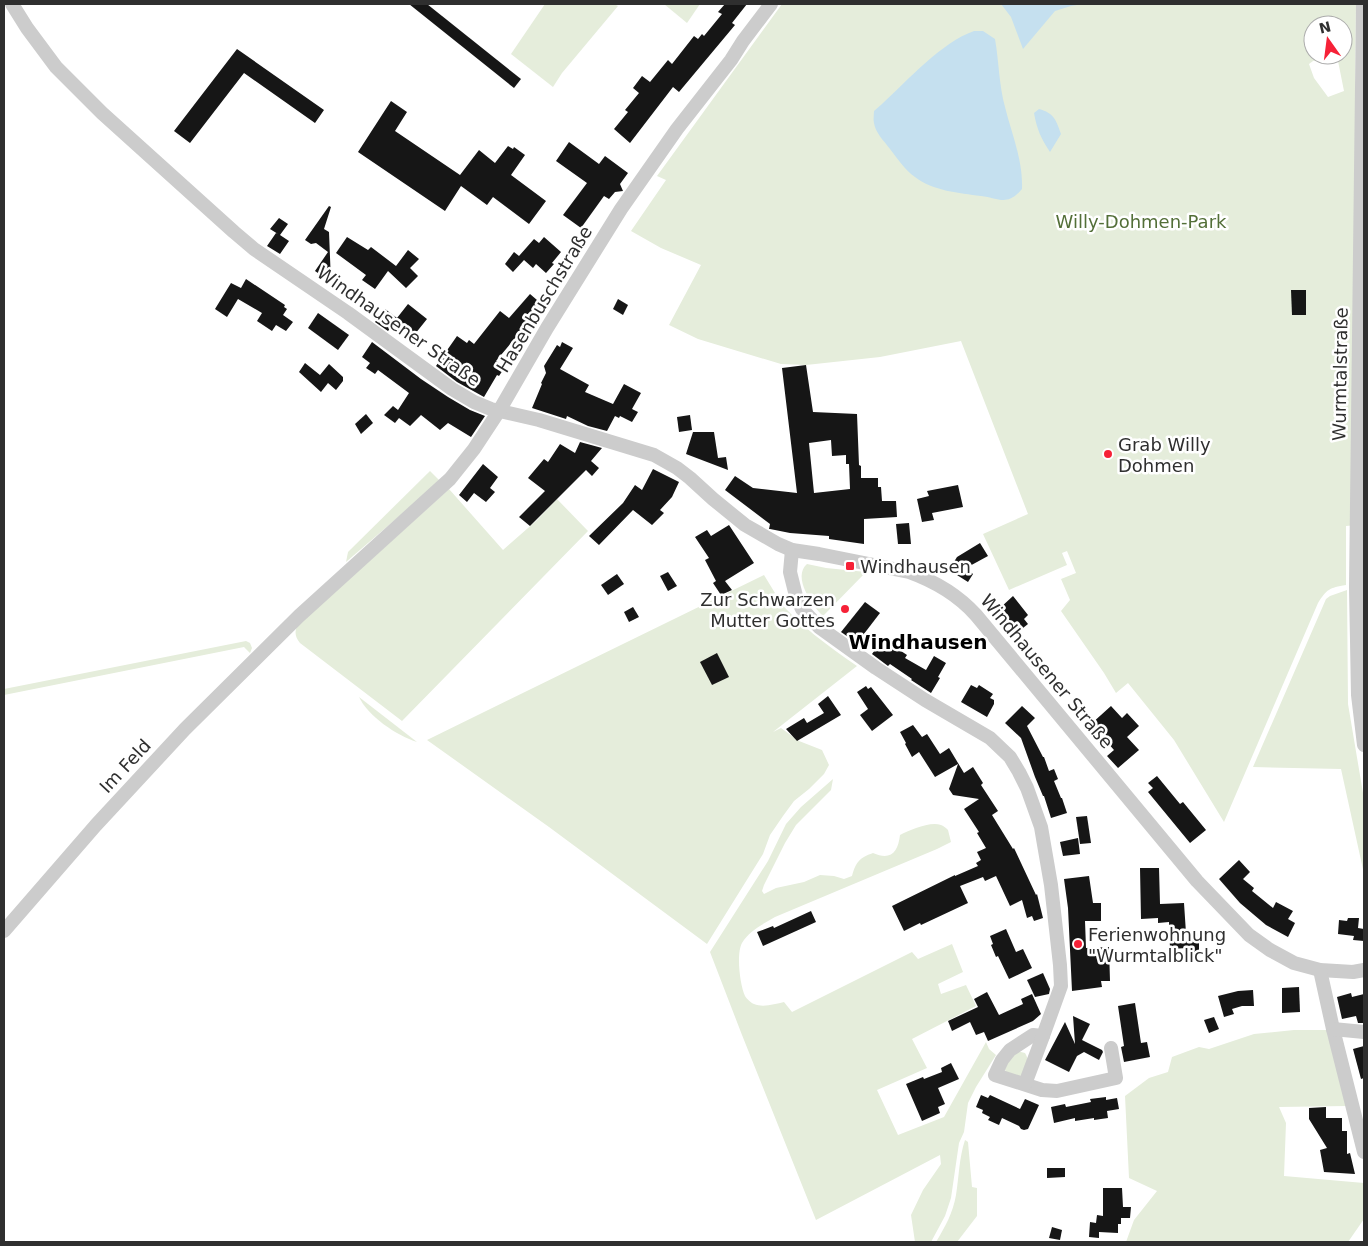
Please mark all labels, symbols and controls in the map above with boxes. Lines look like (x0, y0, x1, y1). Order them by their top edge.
north arrow (1303, 15, 1353, 65)
text: N (1317, 18, 1332, 37)
park label: Willy-Dohmen-Park (1056, 211, 1227, 232)
street label: Hasenbuschstraße (492, 222, 596, 376)
street label: Windhausener Straße (313, 262, 485, 390)
street label: Wurmtalstraße (1328, 307, 1352, 441)
place label: Grab Willy Dohmen (1118, 434, 1211, 476)
marker: Grab Willy Dohmen (1102, 448, 1114, 460)
place label: Windhausen (860, 556, 971, 577)
marker: Windhausen (844, 560, 856, 572)
place label: Zur Schwarzen Mutter Gottes (700, 589, 835, 631)
street label: Windhausener Straße (976, 590, 1118, 752)
marker: Zur Schwarzen Mutter Gottes (839, 603, 851, 615)
district label: Windhausen (848, 630, 988, 654)
street label: Im Feld (95, 735, 155, 797)
place label: Ferienwohnung "Wurmtalblick" (1088, 924, 1226, 966)
marker: Ferienwohnung "Wurmtalblick" (1072, 938, 1084, 950)

